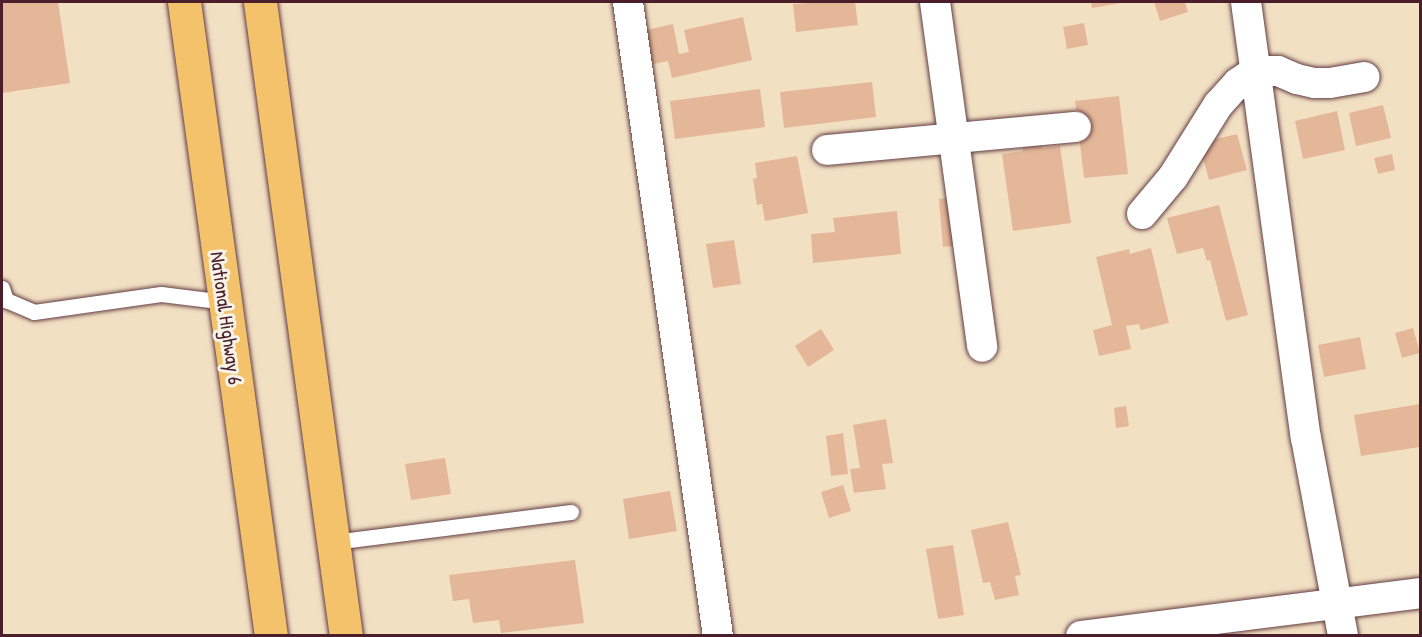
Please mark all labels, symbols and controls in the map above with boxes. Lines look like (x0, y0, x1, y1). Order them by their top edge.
street label: National Highway 6 (206, 250, 248, 386)

